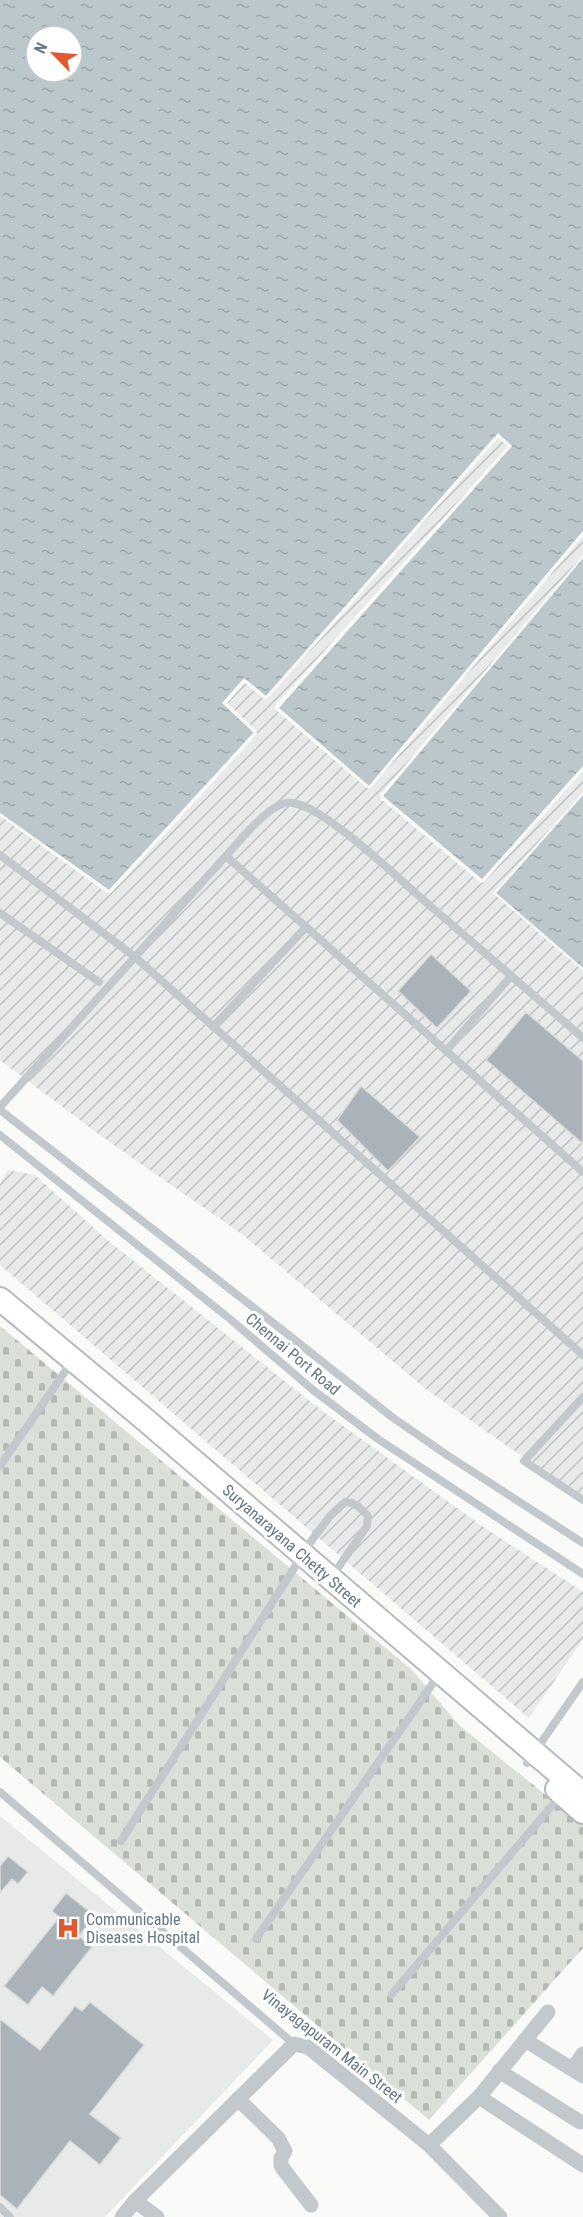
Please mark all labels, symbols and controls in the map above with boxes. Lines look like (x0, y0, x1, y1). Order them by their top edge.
north arrow (24, 24, 84, 84)
text: N (30, 39, 52, 56)
street label: Chennai Port Road (242, 1309, 344, 1399)
street label: Suryanarayana Chetty Street (219, 1481, 365, 1612)
place label: Communicable Diseases Hospital (86, 1910, 200, 1947)
hospital icon: Communicable Diseases Hospital (55, 1915, 81, 1941)
street label: Vinayagapuram Main Street (258, 1985, 406, 2107)

